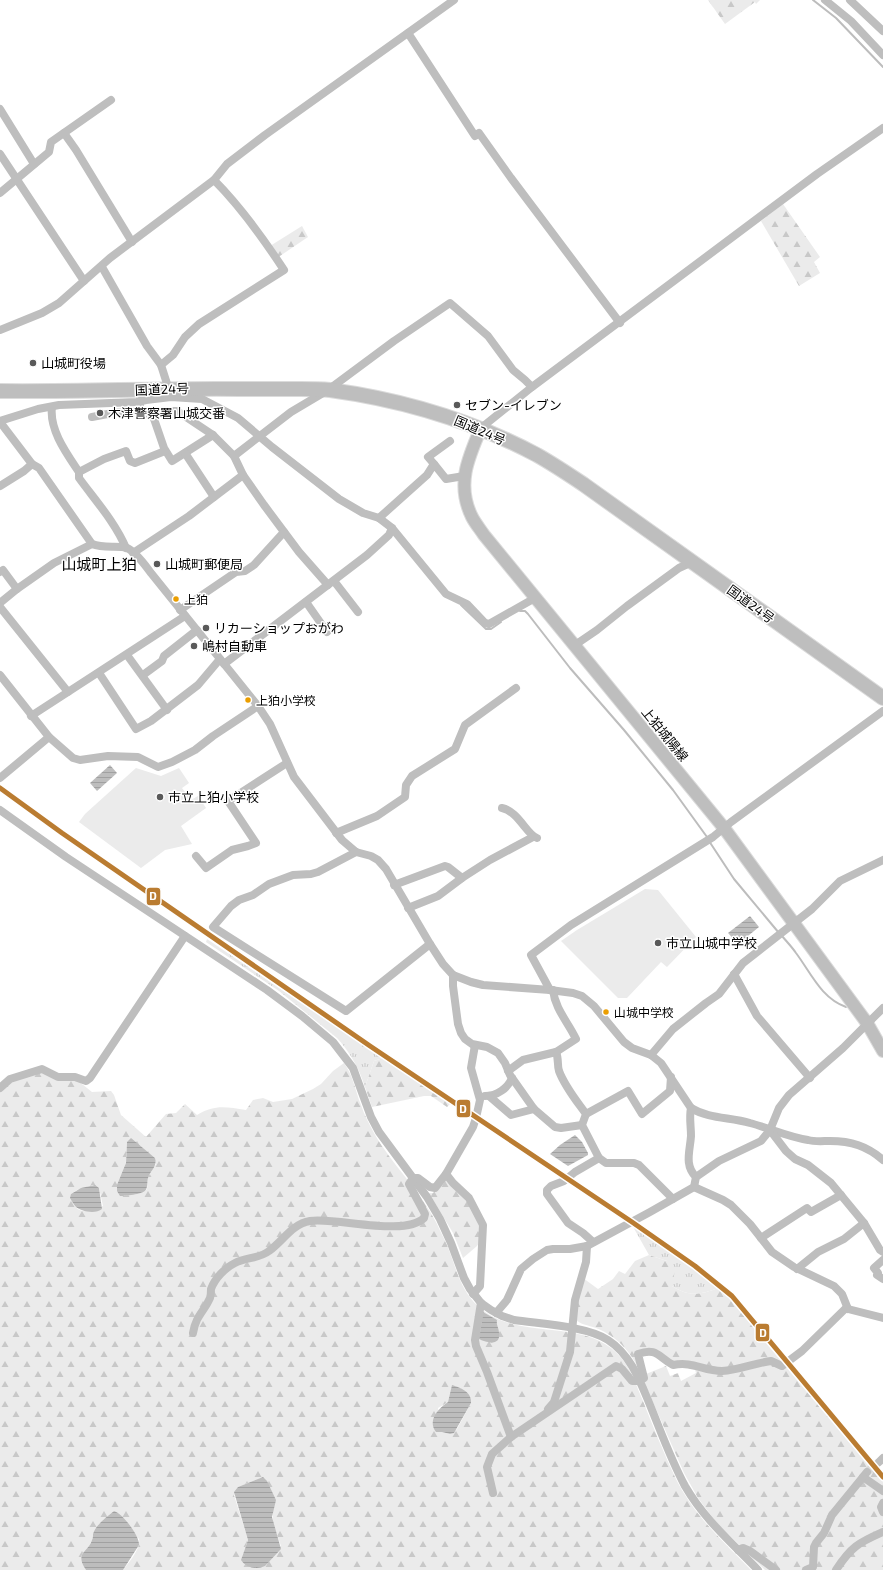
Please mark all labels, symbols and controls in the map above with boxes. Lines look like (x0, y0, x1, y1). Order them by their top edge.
place label: 山城町役場 (41, 355, 106, 371)
marker: 山城町役場 (28, 358, 38, 368)
street label: 国道24号 (135, 380, 189, 398)
place label: セブン-イレブン (465, 397, 562, 413)
marker: セブン-イレブン (452, 400, 462, 410)
place label: 木津警察署山城交番 (108, 405, 225, 421)
marker: 木津警察署山城交番 (95, 408, 105, 418)
street label: 国道24号 (452, 412, 508, 448)
district label: 山城町上狛 (61, 555, 137, 573)
place label: 山城町郵便局 (165, 556, 243, 572)
marker: 山城町郵便局 (152, 559, 162, 569)
street label: 国道24号 (724, 582, 778, 626)
place label: 上狛 (184, 592, 208, 606)
marker: 上狛 (171, 594, 181, 604)
place label: リカーショップおがわ (214, 620, 344, 636)
marker: リカーショップおがわ (201, 623, 211, 633)
place label: 嶋村自動車 (202, 638, 267, 654)
marker: 嶋村自動車 (189, 641, 199, 651)
place label: 上狛小学校 (256, 693, 316, 707)
marker: 上狛小学校 (243, 695, 253, 705)
street label: 上狛城陽線 (638, 704, 692, 764)
place label: 市立上狛小学校 (168, 789, 259, 805)
marker: 市立上狛小学校 (155, 792, 165, 802)
line badge: D (146, 887, 161, 906)
text: D (149, 889, 157, 902)
place label: 市立山城中学校 (666, 935, 757, 951)
marker: 市立山城中学校 (653, 938, 663, 948)
place label: 山城中学校 (614, 1005, 674, 1019)
marker: 山城中学校 (601, 1007, 611, 1017)
line badge: D (456, 1099, 471, 1118)
text: D (459, 1102, 467, 1115)
line badge: D (755, 1323, 770, 1342)
text: D (759, 1326, 767, 1339)

